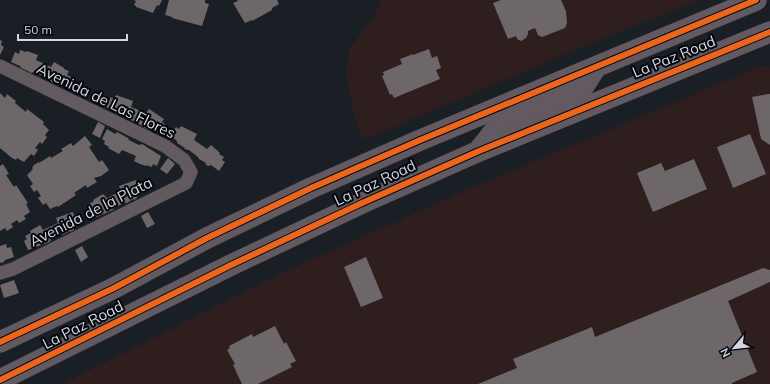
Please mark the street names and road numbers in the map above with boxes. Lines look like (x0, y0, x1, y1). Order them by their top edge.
street label: La Paz Road (629, 31, 718, 82)
street label: Avenida de Las Flores (34, 59, 179, 142)
street label: La Paz Road (331, 155, 419, 210)
street label: Avenida de la Plata (26, 172, 155, 251)
street label: La Paz Road (39, 296, 126, 353)

